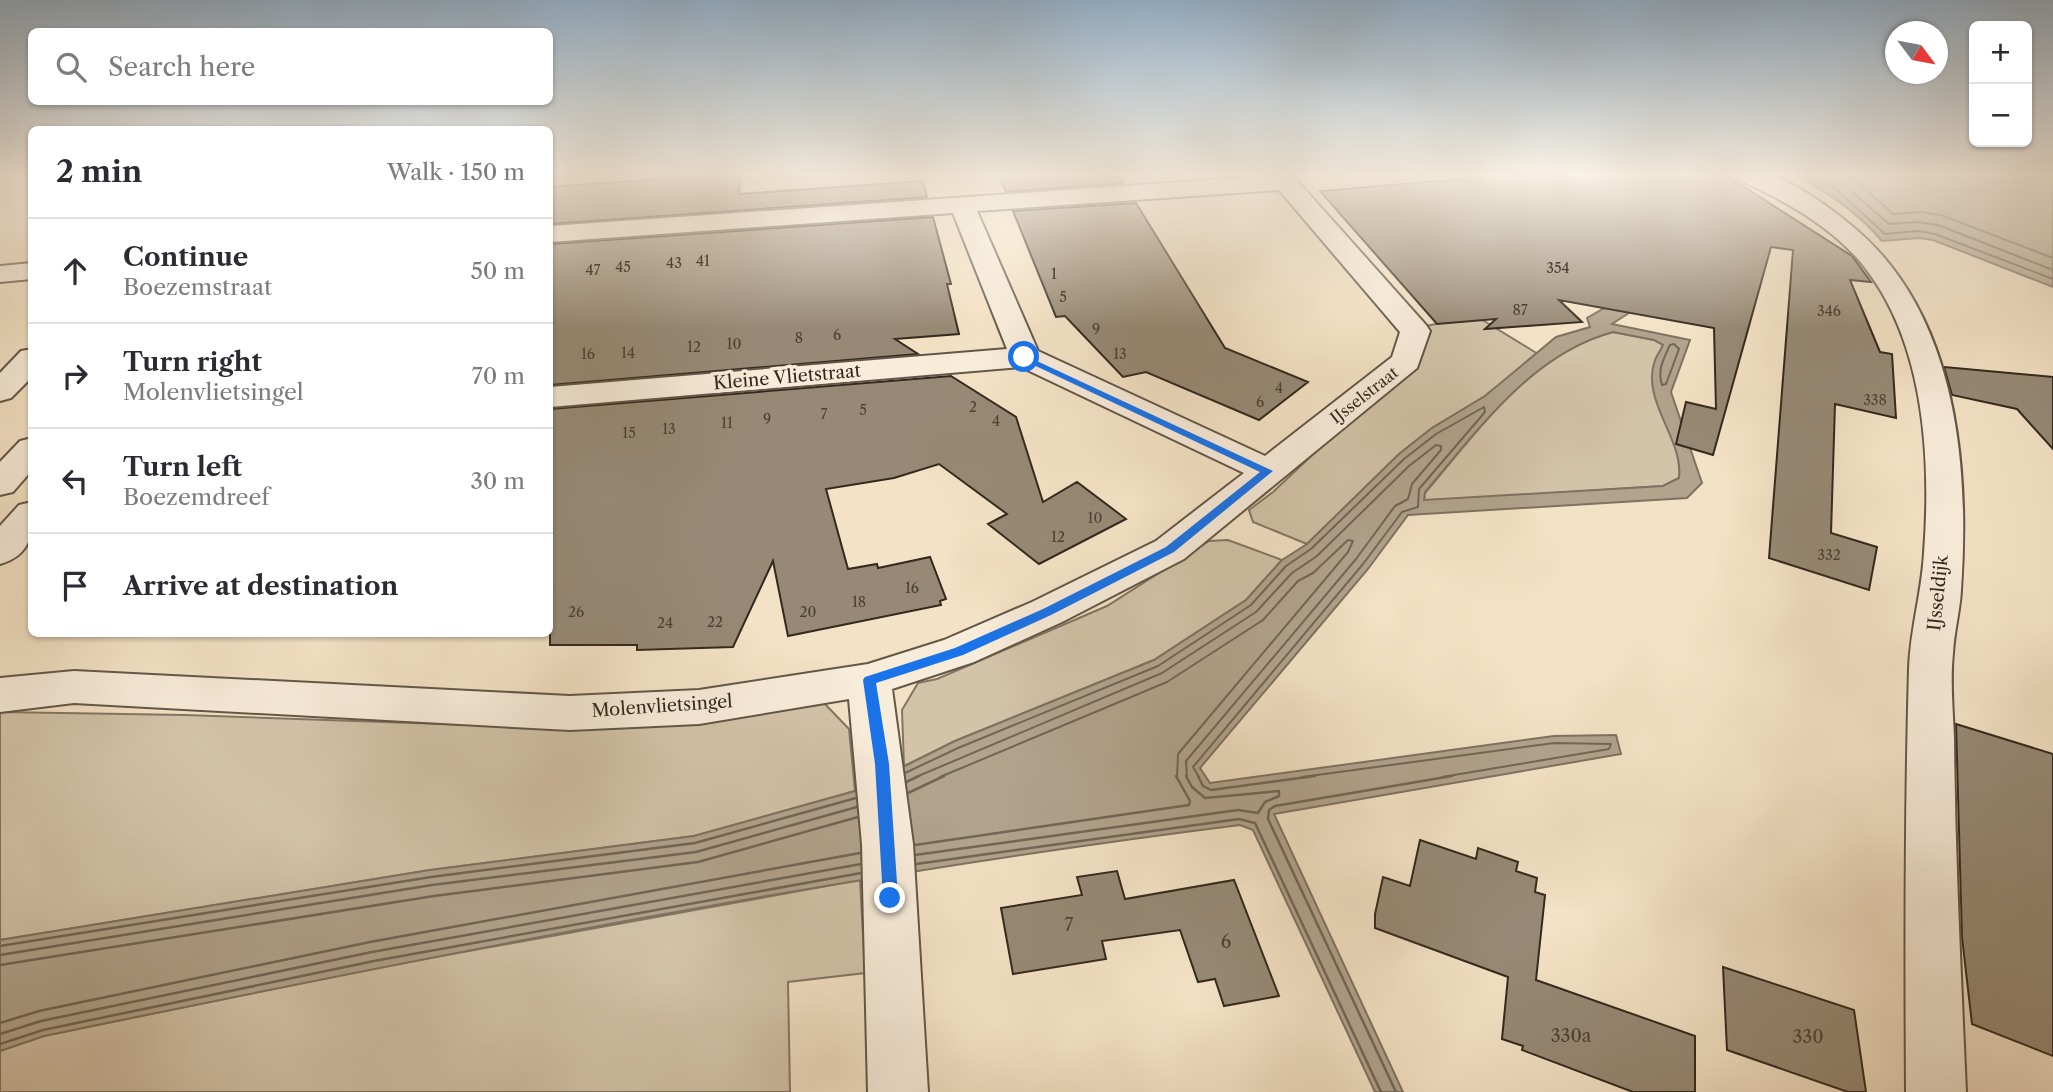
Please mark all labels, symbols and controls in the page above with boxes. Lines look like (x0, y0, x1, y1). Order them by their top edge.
north arrow (1885, 21, 1948, 84)
map controls (1969, 21, 2032, 147)
button: + (1969, 21, 2032, 84)
search box (28, 28, 553, 105)
icon: search (52, 48, 90, 86)
text: Search here (108, 51, 255, 83)
button: − (1969, 84, 2032, 147)
text: 2 min (56, 153, 142, 190)
text: Walk · 150 m (387, 158, 525, 186)
text: Continue (123, 241, 248, 273)
icon: ahead (56, 252, 94, 290)
house number: 41 (696, 252, 710, 270)
house number: 43 (666, 254, 682, 272)
text: 50 m (470, 257, 525, 285)
house number: 45 (615, 258, 631, 276)
house number: 354 (1546, 259, 1570, 277)
house number: 47 (586, 261, 601, 279)
house number: 1 (1051, 265, 1057, 283)
text: Boezemstraat (123, 273, 272, 301)
house number: 5 (1059, 288, 1067, 306)
house number: 87 (1512, 301, 1528, 319)
house number: 346 (1817, 302, 1841, 320)
house number: 9 (1092, 320, 1100, 338)
house number: 6 (833, 326, 841, 344)
house number: 8 (795, 329, 803, 347)
house number: 10 (727, 335, 741, 353)
house number: 12 (687, 338, 701, 356)
route start (1008, 341, 1039, 372)
house number: 14 (621, 344, 635, 362)
house number: 16 (581, 345, 595, 363)
house number: 13 (1113, 345, 1127, 363)
text: Turn right (123, 346, 262, 378)
icon: right (56, 357, 94, 395)
street label: Kleine Vlietstraat (712, 360, 862, 394)
text: 70 m (472, 362, 525, 390)
street label: IJsselstraat (1326, 362, 1402, 428)
text: Molenvlietsingel (123, 378, 304, 406)
house number: 4 (1275, 379, 1283, 397)
house number: 338 (1863, 391, 1887, 409)
house number: 6 (1256, 393, 1264, 411)
house number: 2 (969, 398, 977, 416)
house number: 5 (859, 401, 867, 419)
house number: 7 (821, 405, 828, 423)
house number: 9 (763, 410, 771, 428)
house number: 4 (992, 412, 1000, 430)
house number: 11 (721, 414, 733, 432)
house number: 13 (662, 420, 676, 438)
house number: 15 (622, 424, 636, 442)
text: Turn left (123, 451, 242, 483)
icon: left (56, 462, 94, 500)
text: 30 m (470, 467, 525, 495)
text: Boezemdreef (123, 483, 270, 511)
house number: 10 (1088, 509, 1102, 527)
house number: 12 (1051, 528, 1065, 546)
house number: 332 (1817, 546, 1841, 564)
street label: IJsseldijk (1923, 552, 1953, 632)
icon: arrive (56, 567, 94, 605)
text: Arrive at destination (123, 570, 398, 602)
house number: 16 (905, 579, 919, 597)
house number: 18 (852, 593, 866, 611)
house number: 26 (568, 603, 584, 621)
house number: 20 (800, 603, 817, 621)
house number: 22 (707, 613, 723, 631)
house number: 24 (657, 614, 673, 632)
street label: Molenvlietsingel (591, 690, 733, 722)
route end (874, 882, 905, 913)
house number: 7 (1065, 914, 1074, 936)
house number: 6 (1221, 931, 1231, 953)
house number: 330a (1551, 1025, 1592, 1047)
house number: 330 (1792, 1026, 1824, 1048)

